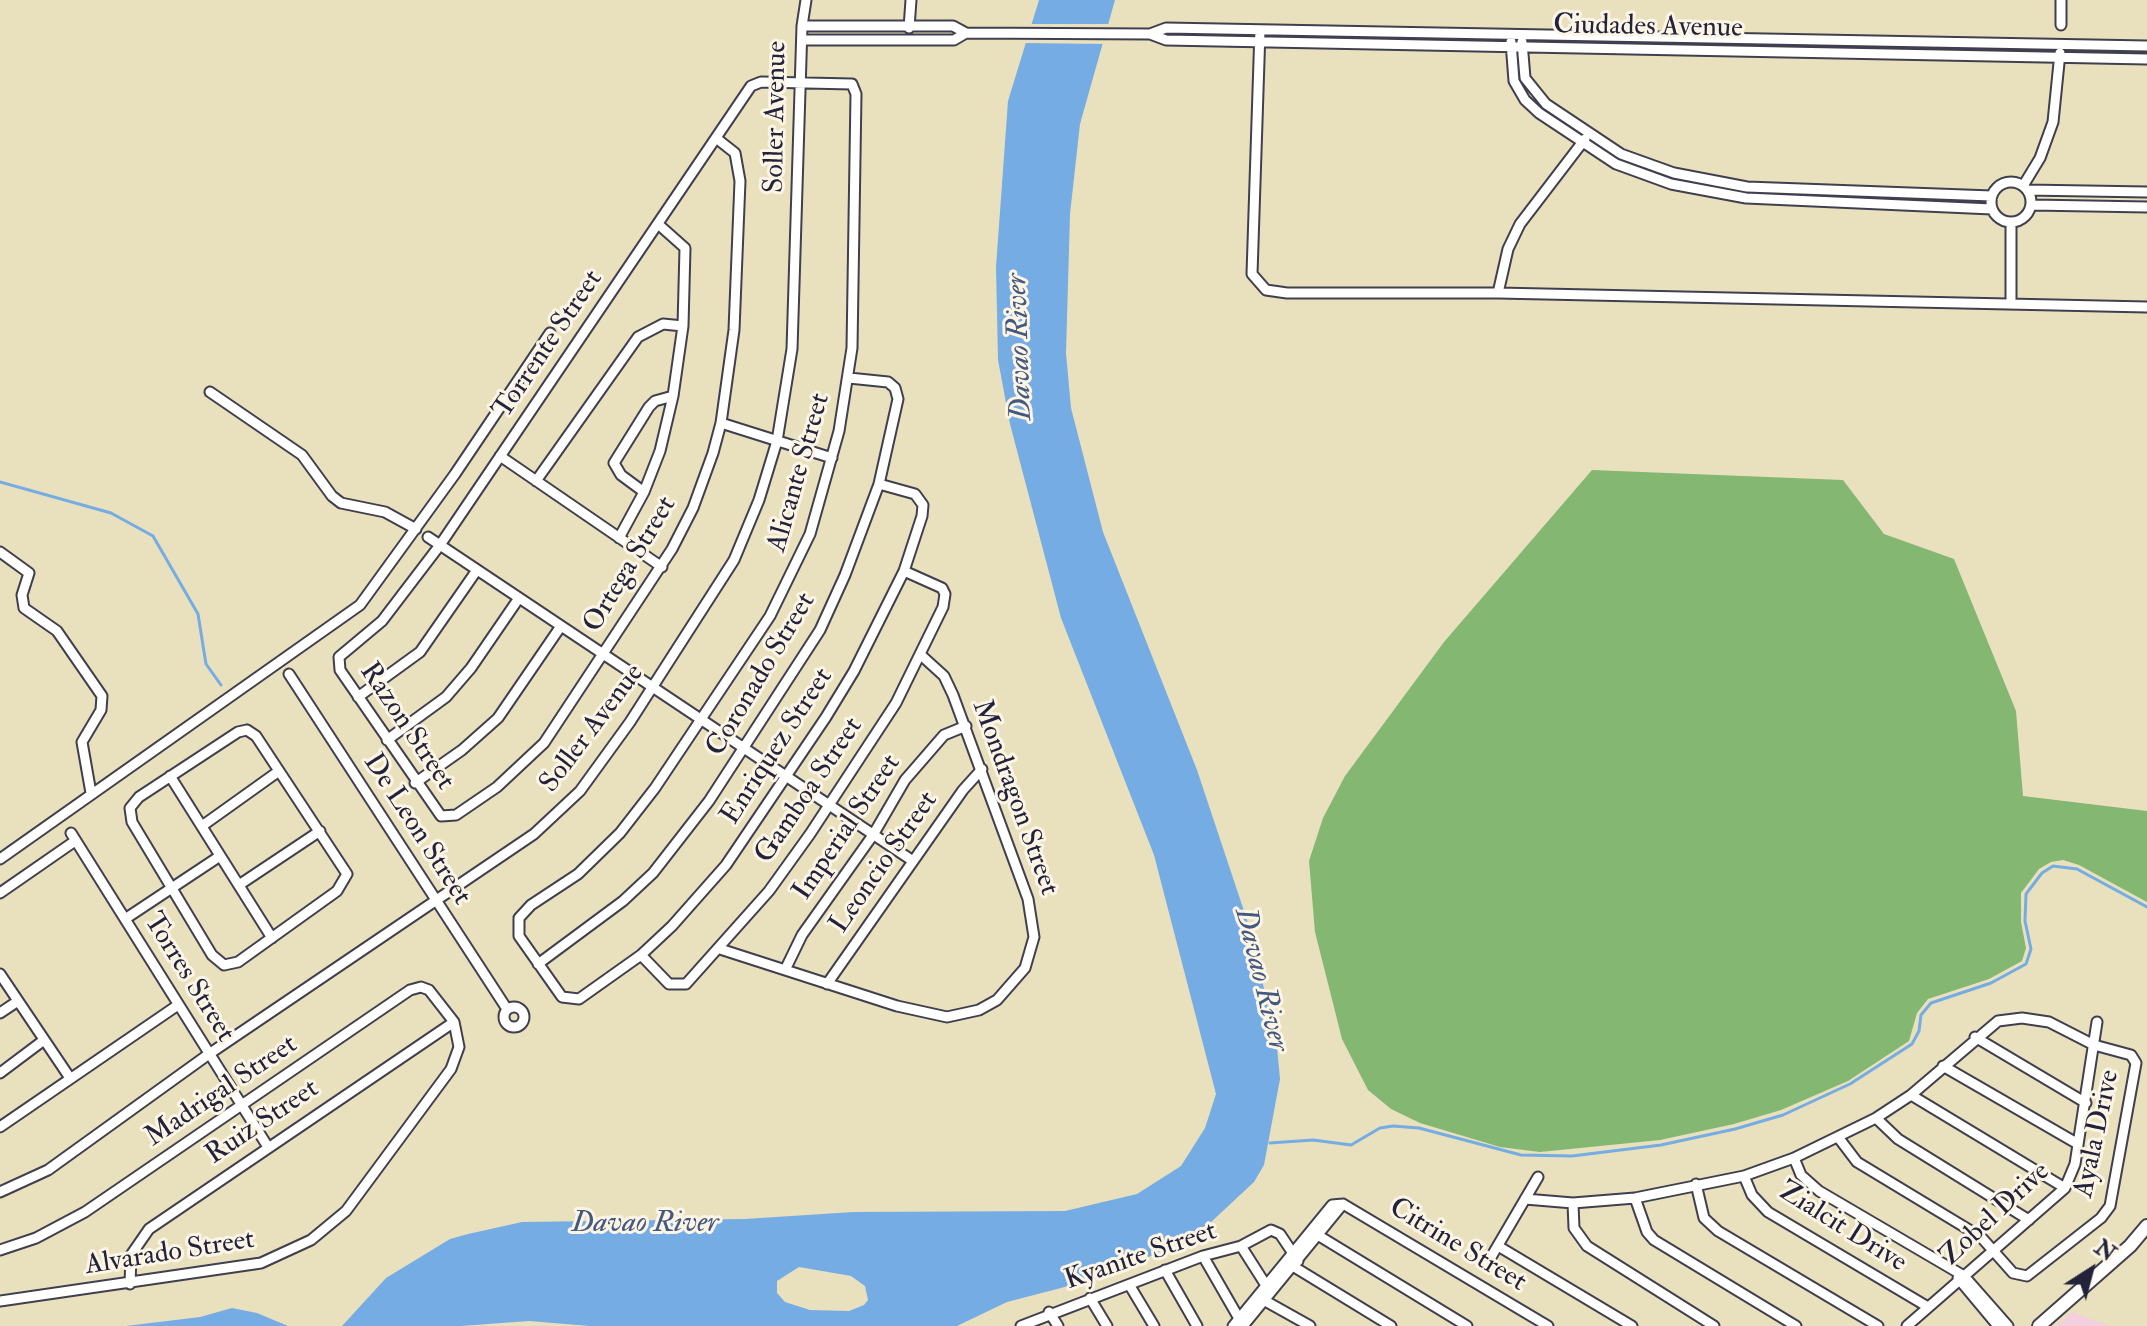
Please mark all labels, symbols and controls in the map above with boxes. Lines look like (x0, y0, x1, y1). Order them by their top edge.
street label: Ciudades Avenue (1553, 10, 1743, 46)
street label: Soller Avenue (759, 41, 795, 193)
street label: Torrente Street (487, 264, 611, 426)
water label: Davao River (1000, 273, 1042, 421)
street label: Alicante Street (761, 390, 839, 556)
street label: Ortega Street (577, 491, 685, 639)
street label: Coronado Street (700, 587, 824, 763)
street label: Razon Street (351, 657, 461, 797)
street label: Soller Avenue (534, 658, 652, 800)
street label: Enriquez Street (715, 662, 841, 832)
street label: Mondragon Street (963, 696, 1065, 900)
street label: Gamboa Street (749, 712, 871, 870)
street label: De Leon Street (355, 748, 477, 912)
street label: Imperial Street (787, 749, 909, 907)
street label: Leoncio Street (824, 786, 946, 940)
water label: Davao River (1225, 904, 1295, 1056)
street label: Torres Street (135, 907, 241, 1049)
street label: Madrigal Street (140, 1029, 304, 1155)
street label: Ayala Drive (2068, 1067, 2128, 1201)
street label: Ruiz Street (200, 1073, 326, 1173)
street label: Zobel Drive (1934, 1156, 2058, 1274)
street label: Zialcit Drive (1772, 1175, 1912, 1281)
street label: Citrine Street (1382, 1192, 1532, 1300)
water label: Davao River (572, 1207, 718, 1243)
street label: Kyanite Street (1061, 1215, 1221, 1299)
street label: Alvarado Street (83, 1224, 257, 1284)
north arrow (2051, 1230, 2131, 1310)
text: N (2089, 1233, 2121, 1268)

